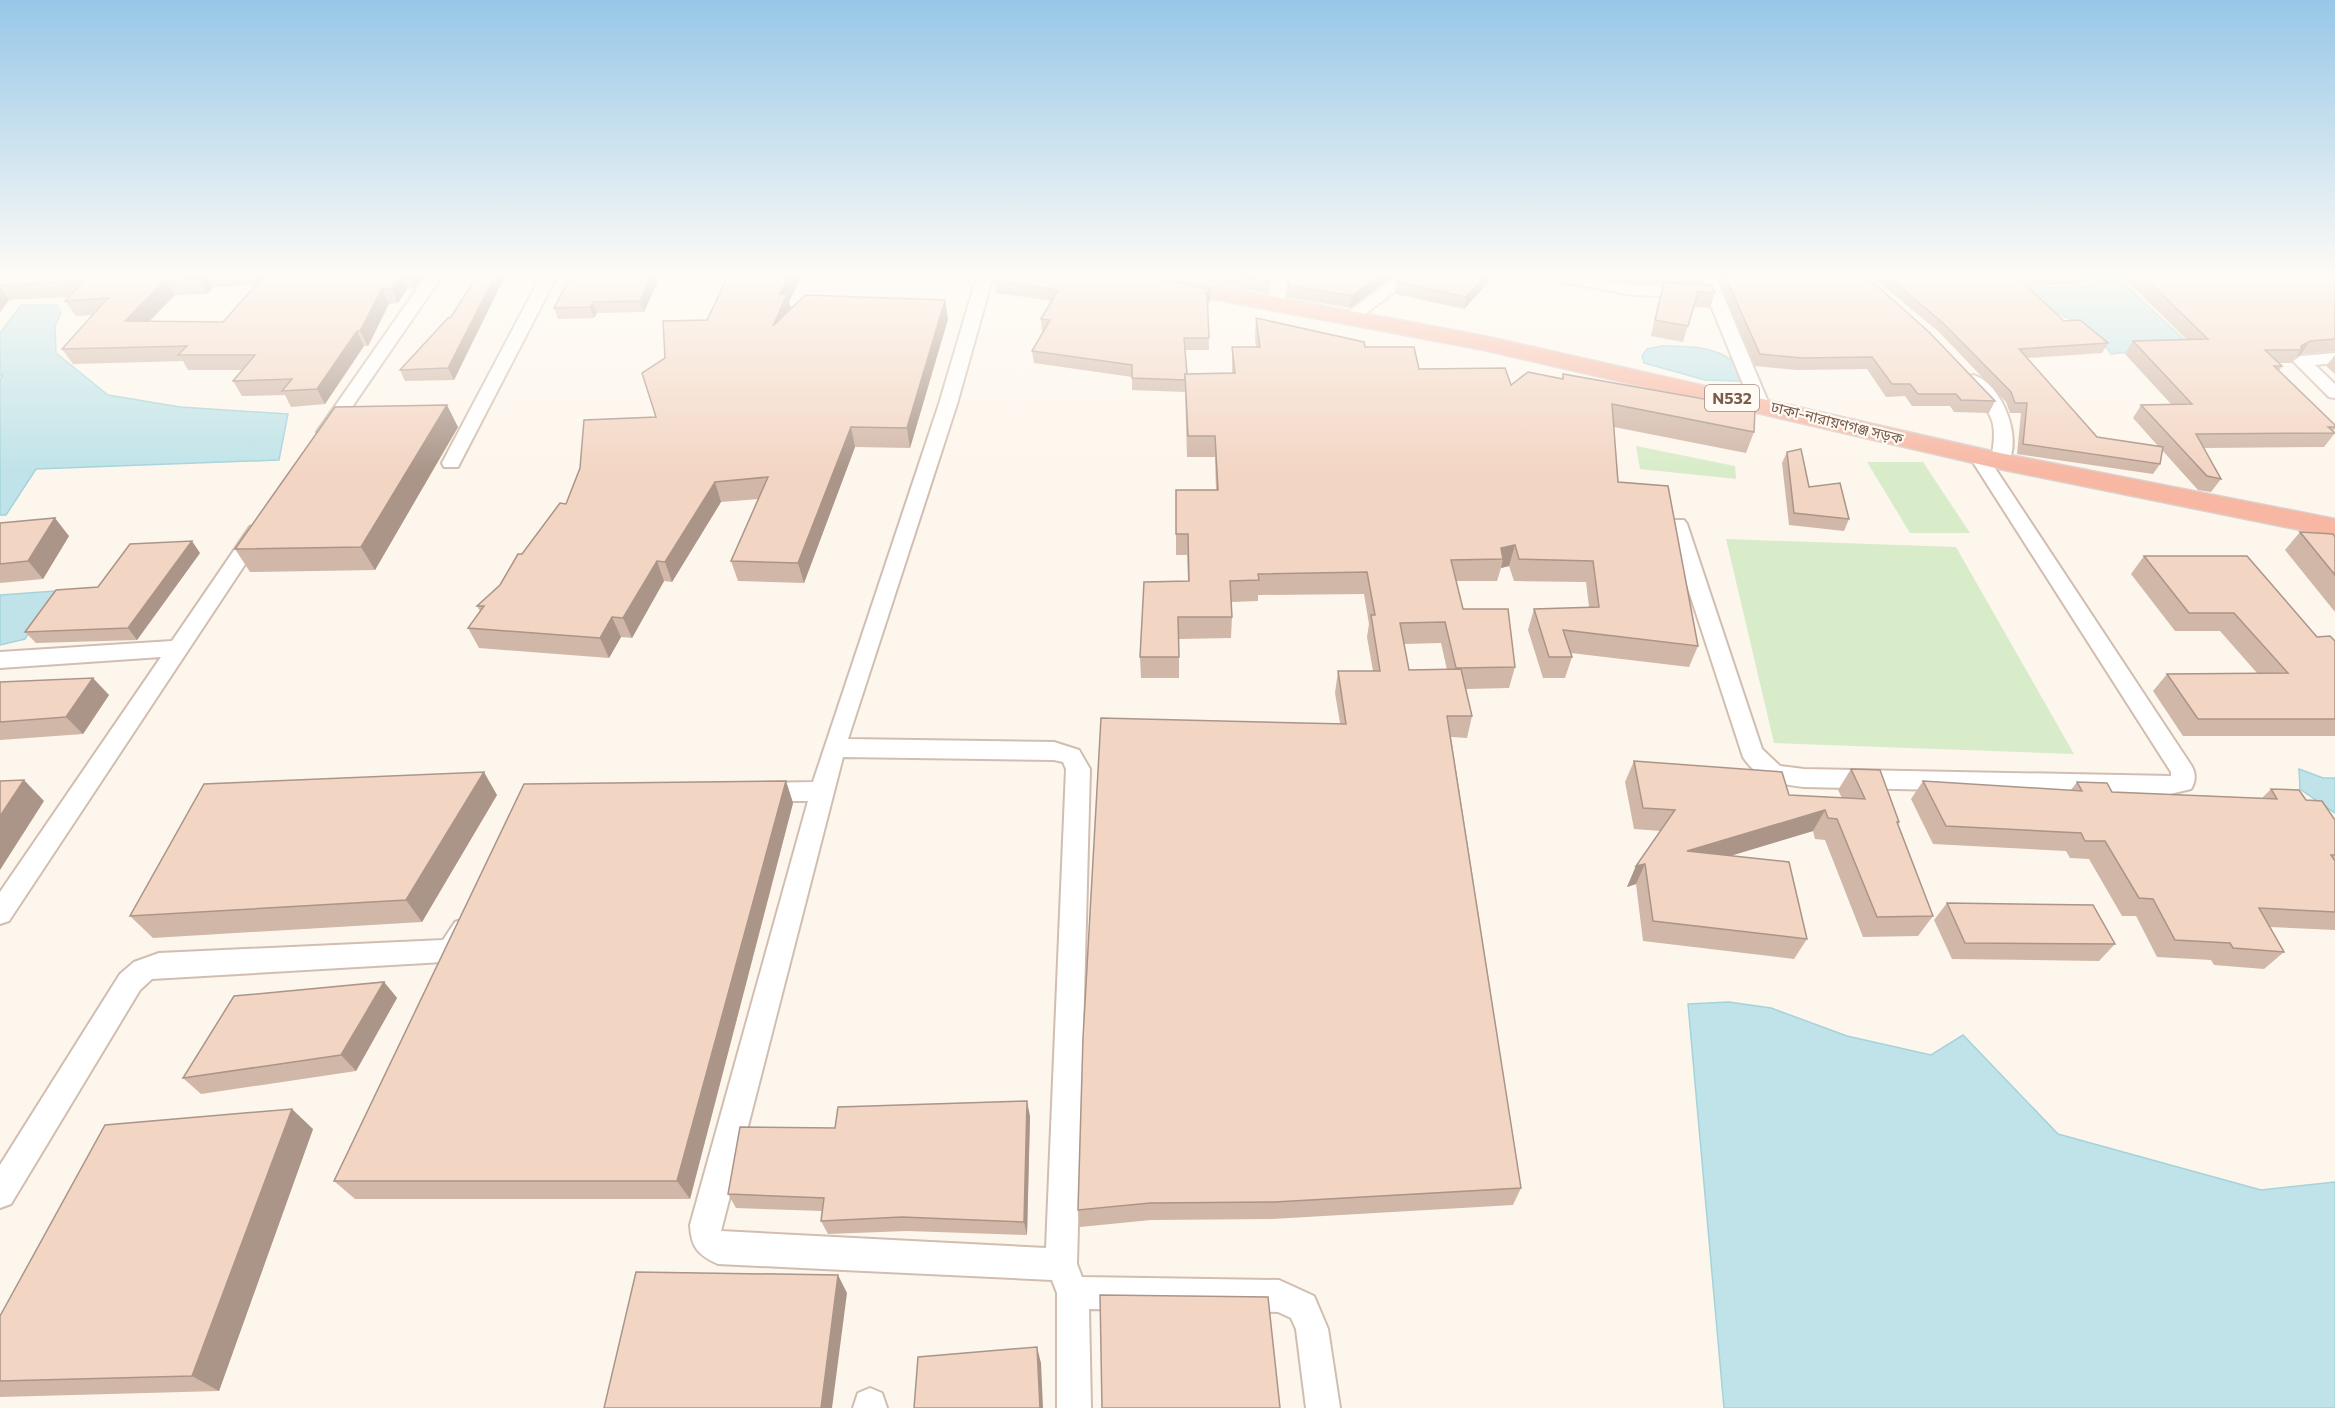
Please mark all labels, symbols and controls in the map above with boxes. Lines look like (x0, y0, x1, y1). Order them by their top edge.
road number: N532 (1705, 385, 1759, 411)
street label: ঢাকা-নারায়ণগঞ্জ সড়ক (1768, 397, 1906, 447)

